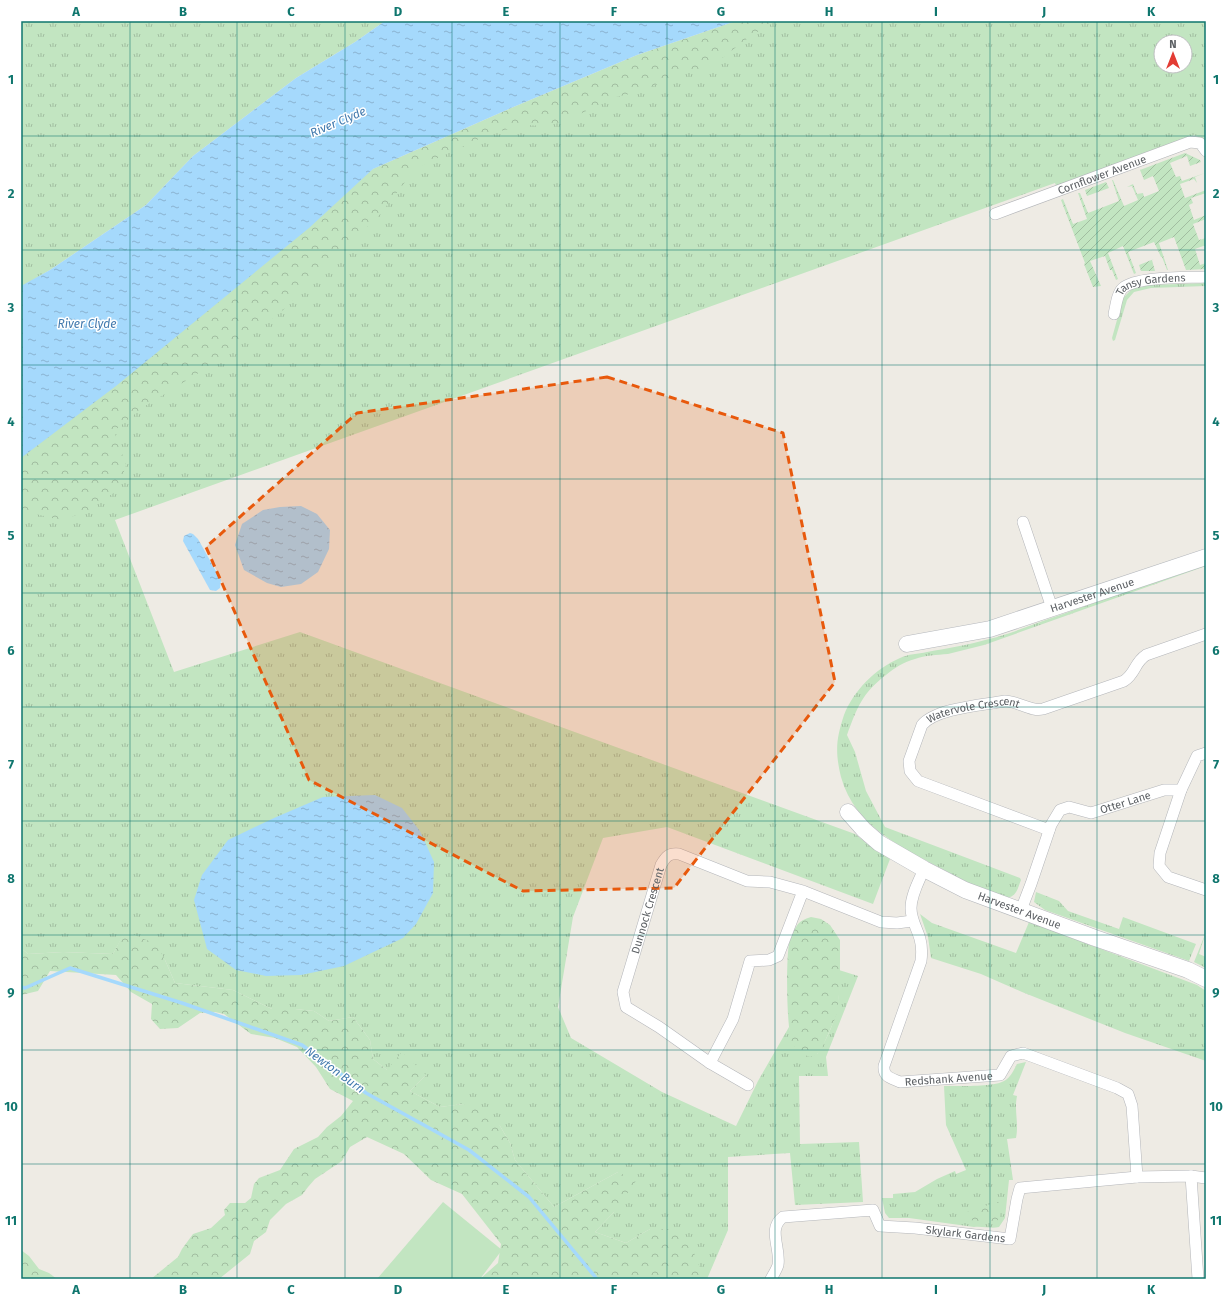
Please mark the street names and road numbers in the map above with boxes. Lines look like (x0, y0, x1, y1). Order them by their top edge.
street label: Cornflower Avenue (1056, 152, 1148, 197)
street label: Tansy Gardens (1113, 271, 1186, 297)
street label: Harvester Avenue (1048, 575, 1136, 615)
street label: Watervole Crescent (924, 694, 1022, 726)
street label: Otter Lane (1098, 788, 1152, 816)
street label: Dunnock Crescent (628, 866, 666, 955)
street label: Harvester Avenue (976, 889, 1063, 931)
street label: Redshank Avenue (904, 1069, 993, 1088)
street label: Skylark Gardens (925, 1223, 1006, 1245)

